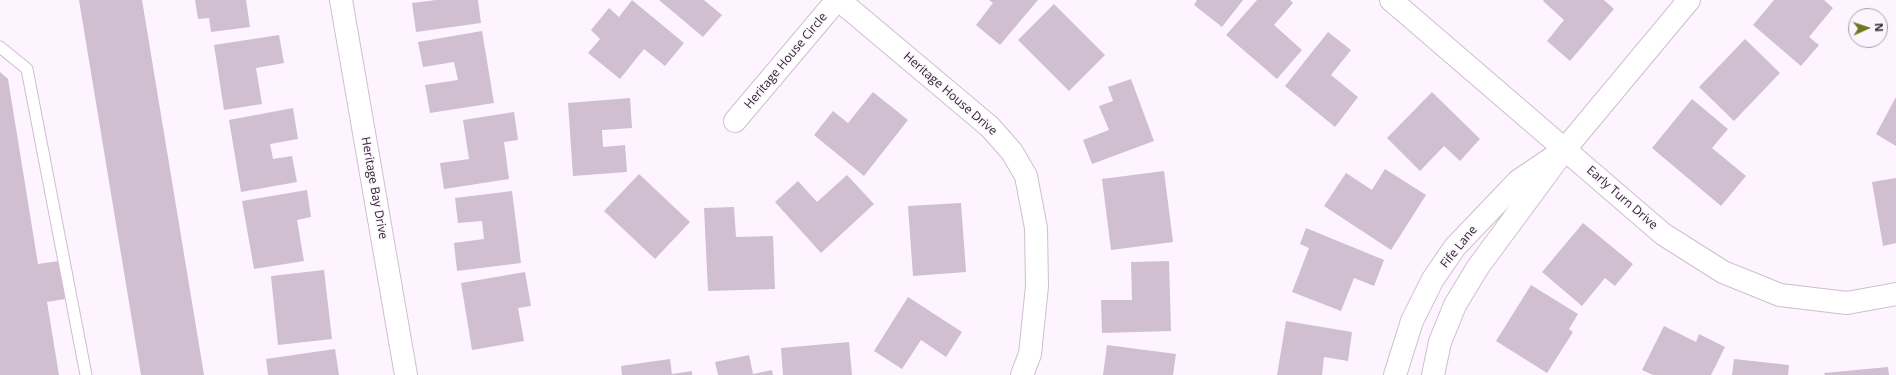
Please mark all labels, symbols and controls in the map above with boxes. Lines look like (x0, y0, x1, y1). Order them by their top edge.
north arrow (1848, 8, 1888, 48)
street label: Heritage House Circle (742, 10, 830, 112)
text: N (1872, 23, 1887, 32)
street label: Heritage House Drive (900, 49, 1000, 139)
street label: Heritage Bay Drive (358, 136, 390, 240)
street label: Early Turn Drive (1584, 163, 1660, 233)
street label: Fife Lane (1438, 223, 1480, 271)

